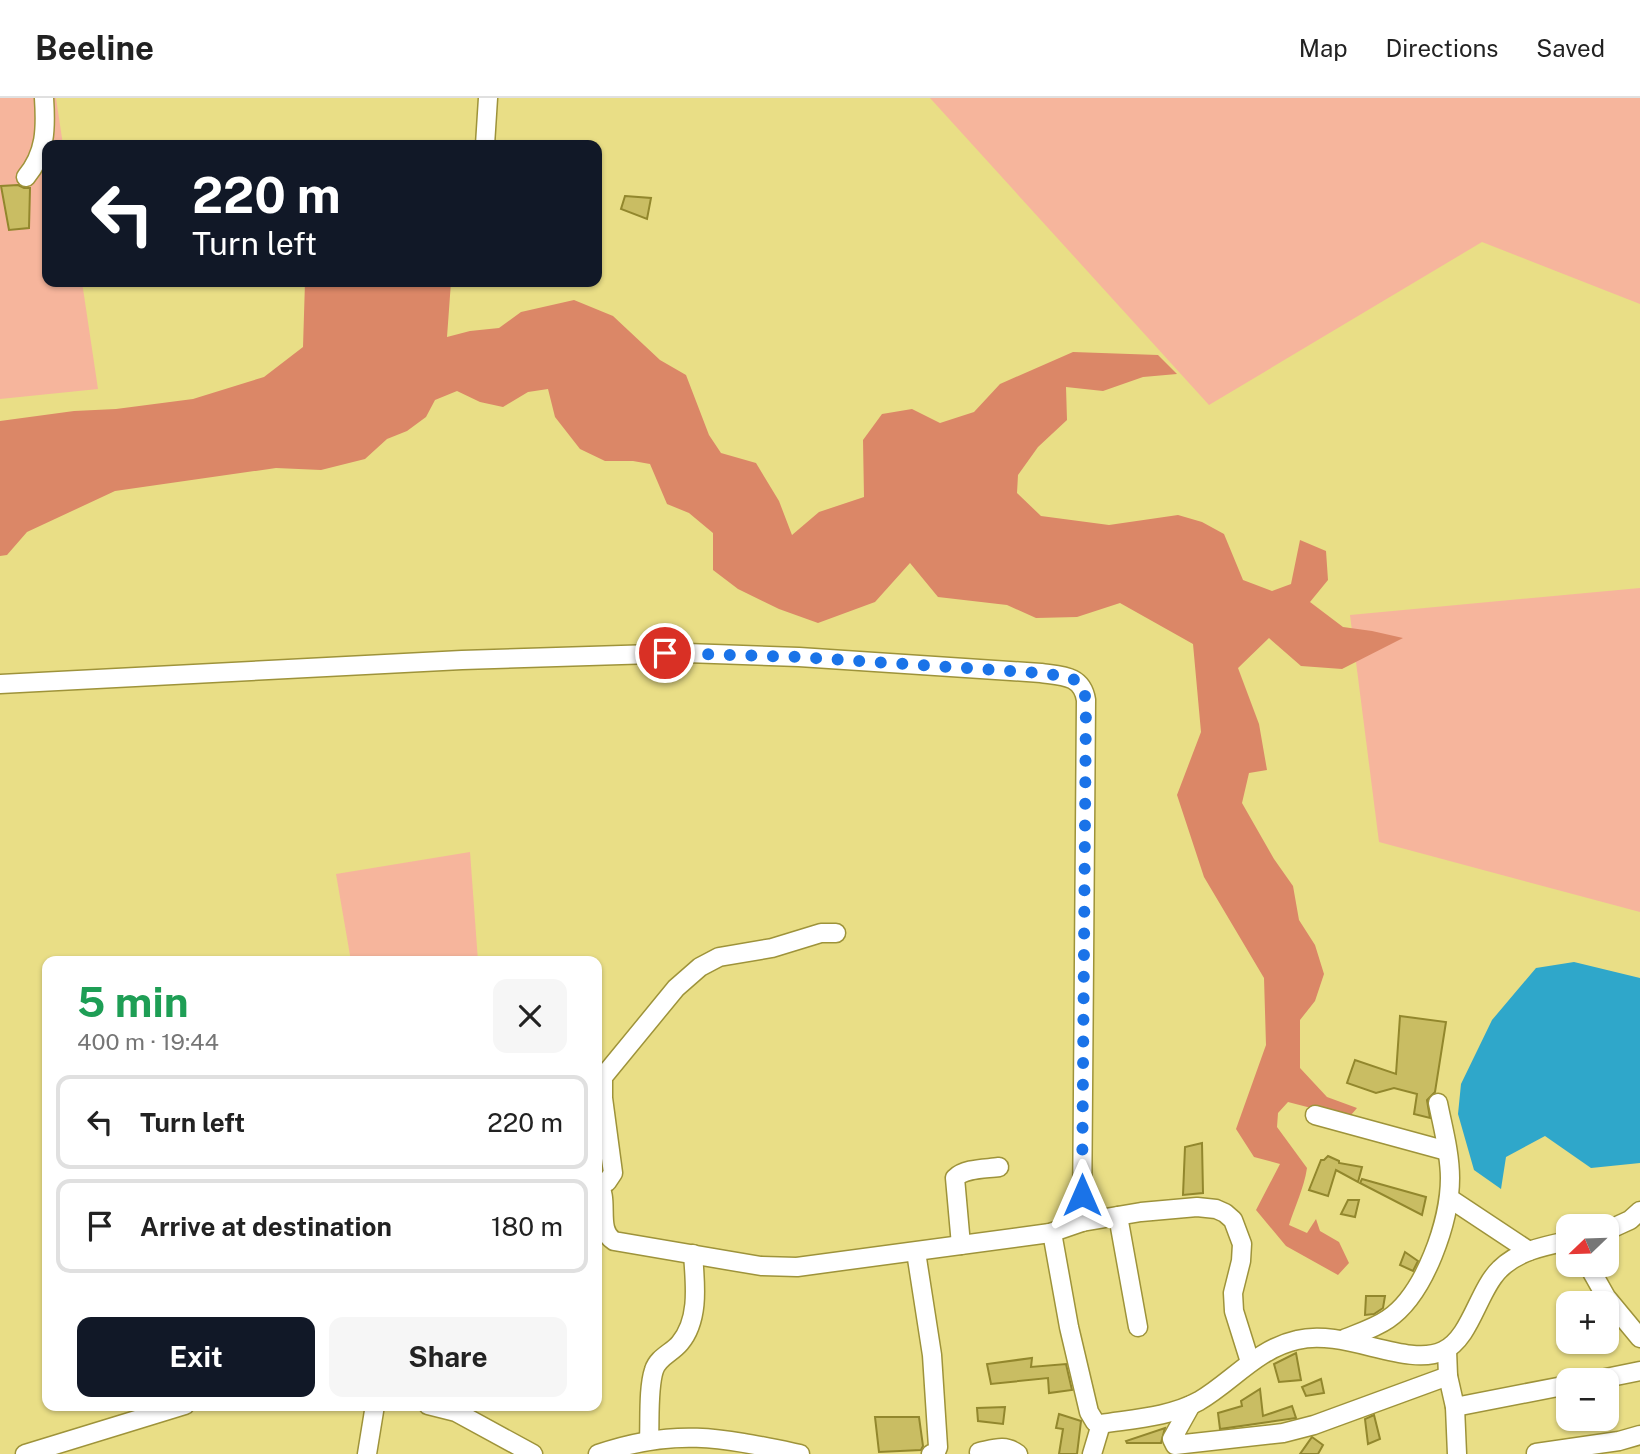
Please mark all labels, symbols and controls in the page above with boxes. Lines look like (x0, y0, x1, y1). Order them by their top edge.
text: Beeline (35, 29, 154, 67)
text: Map (1299, 34, 1348, 62)
text: Directions (1386, 34, 1498, 62)
text: Saved (1536, 34, 1605, 62)
text: 220 m (192, 166, 341, 224)
icon: left (77, 168, 168, 259)
text: Turn left (192, 225, 317, 262)
pin (635, 623, 695, 683)
icon: arrive (646, 634, 684, 672)
text: 5 min (77, 977, 189, 1026)
button: close (493, 979, 567, 1053)
text: 400 m · 19:44 (77, 1028, 219, 1055)
icon: left (81, 1103, 119, 1141)
text: Turn left (140, 1107, 245, 1138)
text: 220 m (487, 1107, 563, 1138)
position arrow (1045, 1158, 1119, 1232)
icon: arrive (81, 1207, 119, 1245)
text: Arrive at destination (140, 1211, 392, 1242)
text: 180 m (491, 1211, 563, 1242)
north arrow (1556, 1214, 1619, 1278)
map controls (1556, 1214, 1619, 1431)
button: + (1556, 1291, 1619, 1354)
button: Exit (77, 1317, 315, 1397)
button: Share (329, 1317, 567, 1397)
button: − (1556, 1368, 1619, 1431)

